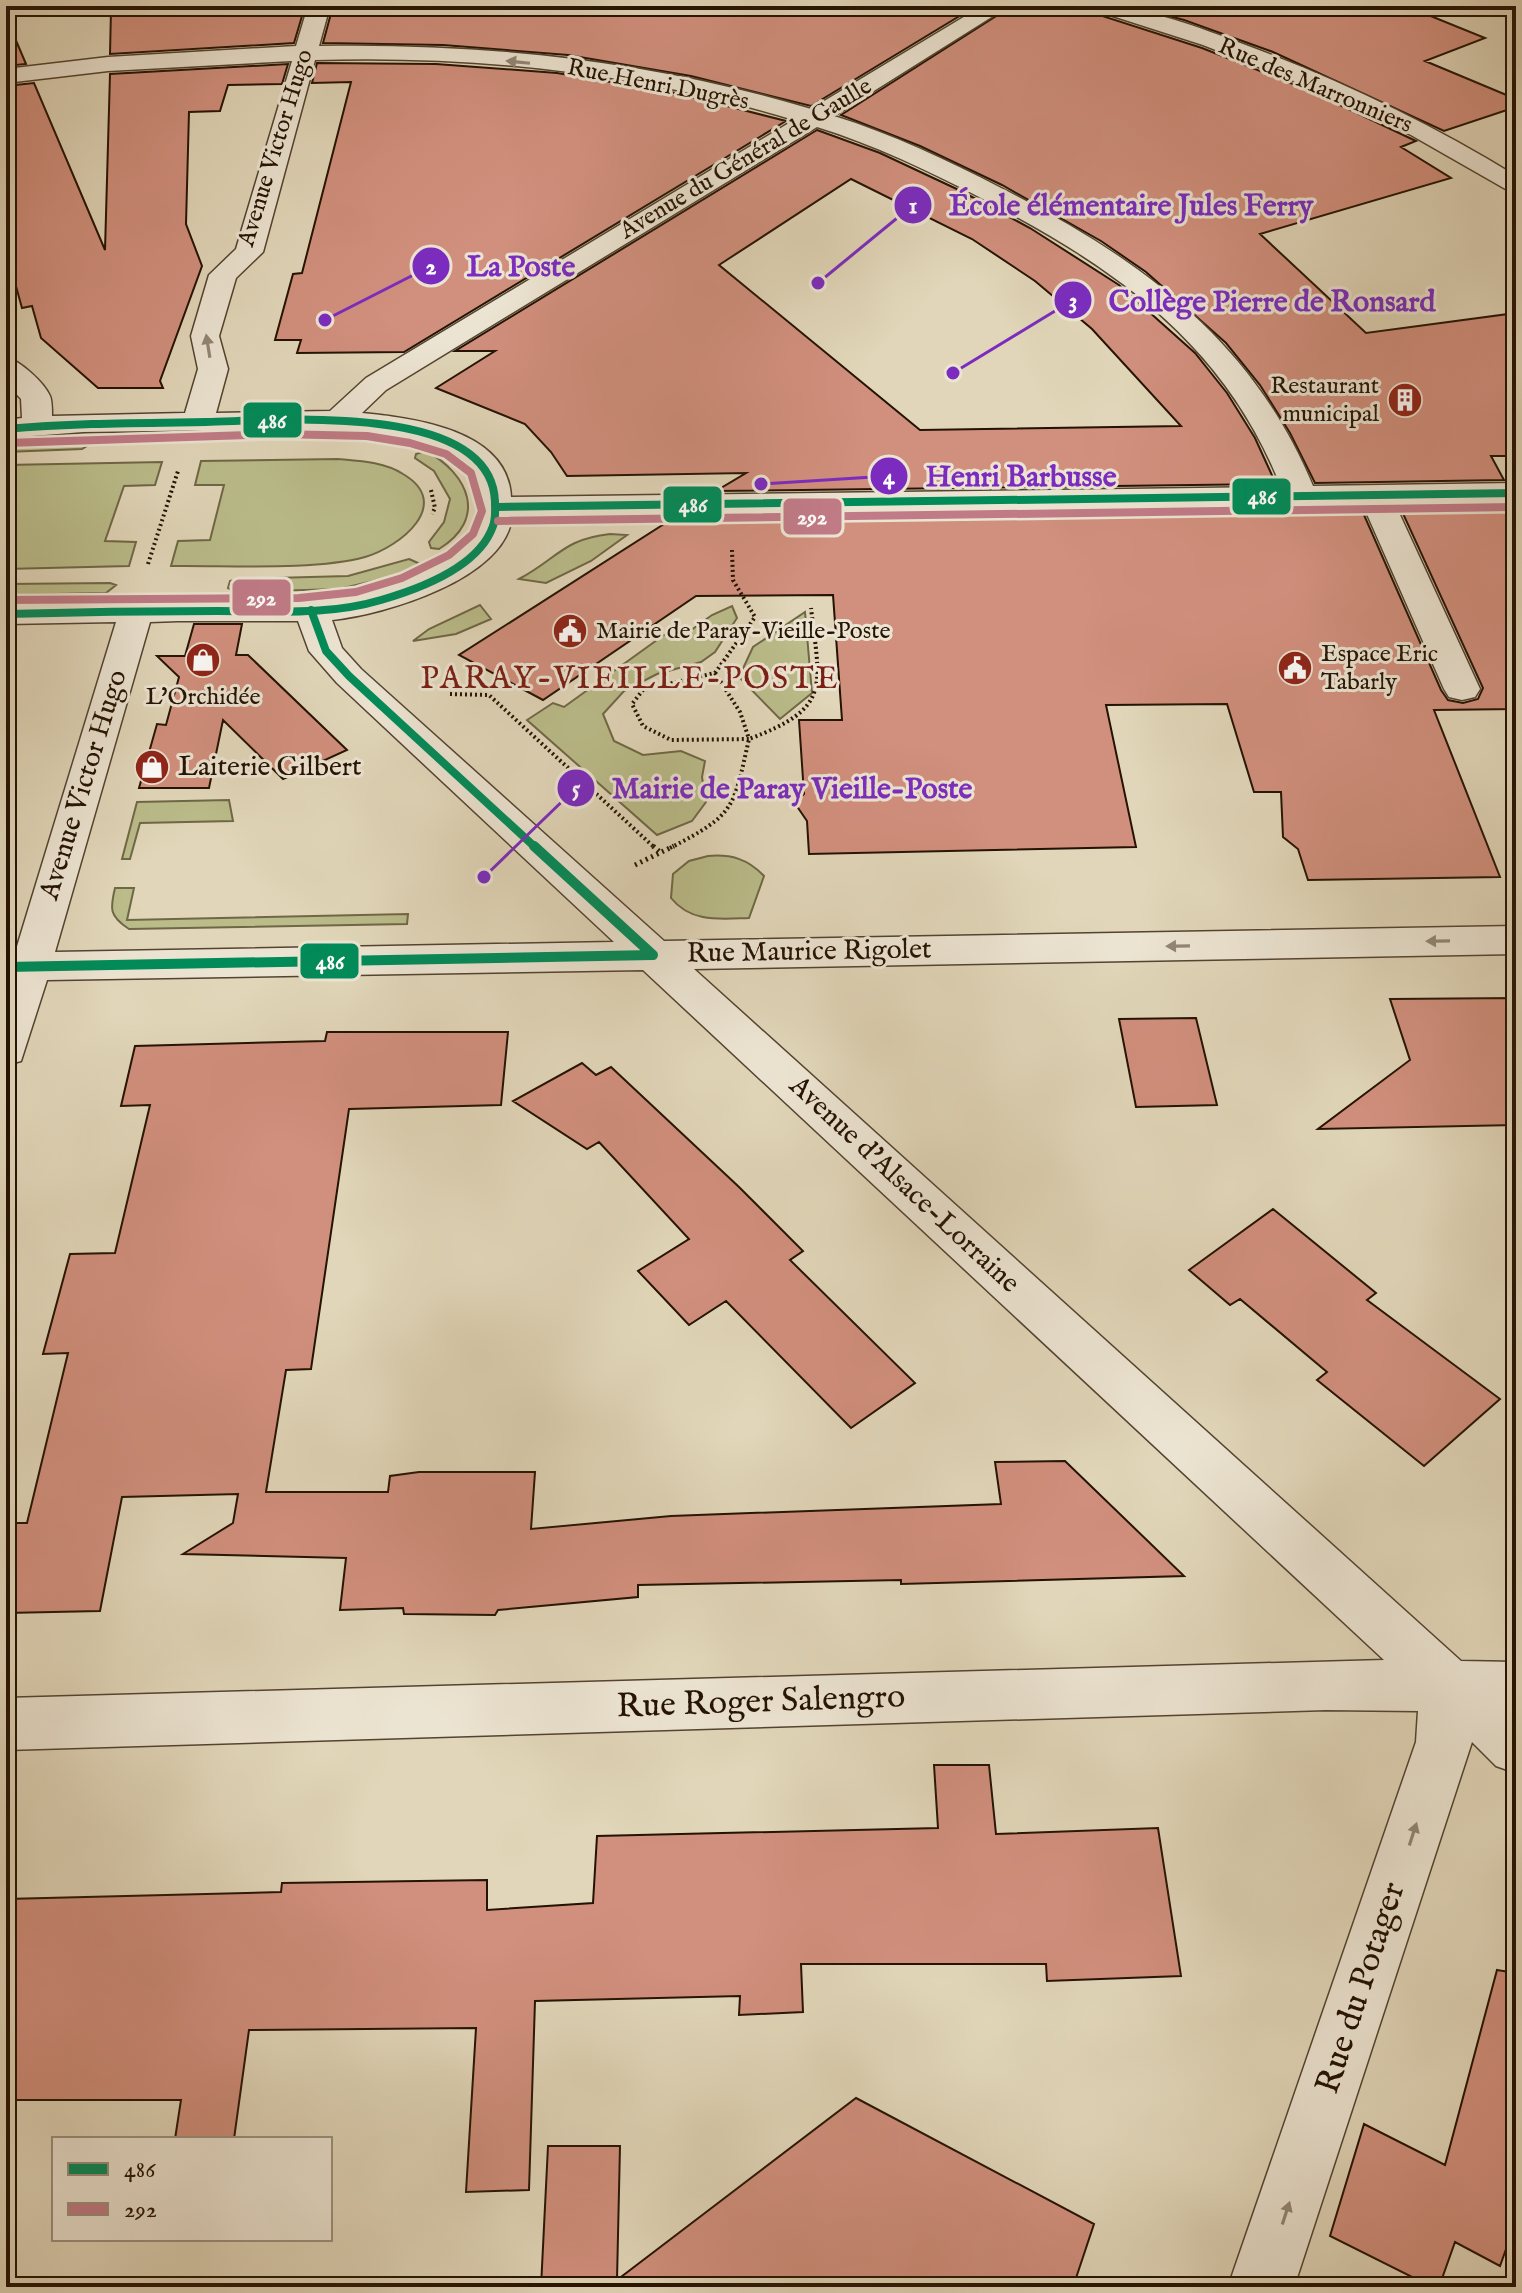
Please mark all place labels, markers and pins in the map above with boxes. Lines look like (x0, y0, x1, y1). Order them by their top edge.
callout: École élémentaire Jules Ferry (893, 178, 1329, 232)
callout: La Poste (411, 239, 591, 293)
callout: Collège Pierre de Ronsard (1053, 273, 1452, 327)
place label: Restaurant municipal (1270, 371, 1379, 430)
building icon: Restaurant municipal (1386, 381, 1424, 419)
callout: Henri Barbusse (869, 449, 1132, 503)
public building icon: Mairie de Paray-Vieille-Poste (551, 612, 589, 650)
place label: Mairie de Paray-Vieille-Poste (596, 616, 890, 647)
place label: Espace Eric Tabarly (1321, 639, 1438, 698)
shop icon: L'Orchidée (184, 641, 222, 679)
public building icon: Espace Eric Tabarly (1276, 649, 1314, 687)
place label: L'Orchidée (146, 682, 261, 713)
shop icon: Laiterie Gilbert (133, 748, 171, 786)
place label: Laiterie Gilbert (178, 750, 362, 785)
callout: Mairie de Paray Vieille-Poste (556, 761, 989, 815)

